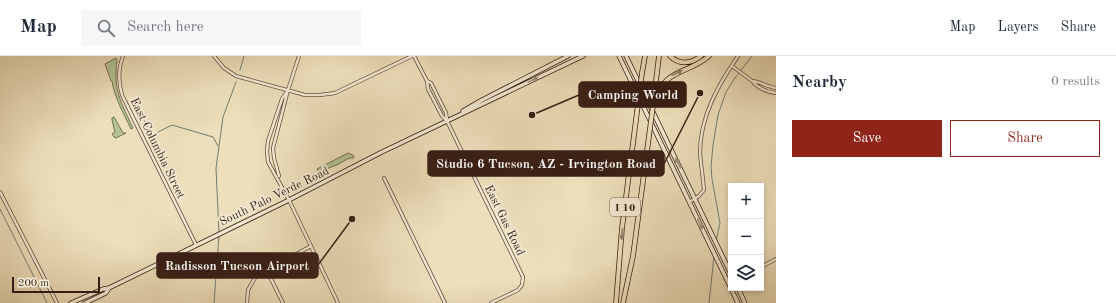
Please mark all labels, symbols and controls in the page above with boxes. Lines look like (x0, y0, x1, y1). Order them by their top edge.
search box (81, 10, 361, 46)
icon: search (95, 17, 117, 39)
text: Map (20, 18, 57, 37)
text: Search here (127, 20, 204, 35)
text: Map (950, 20, 976, 34)
text: Layers (998, 20, 1039, 34)
text: Share (1061, 20, 1096, 34)
one-way arrow (671, 70, 683, 76)
text: Nearby (792, 74, 847, 91)
text: 0 results (1051, 75, 1100, 88)
one-way arrow (527, 77, 538, 83)
callout: Camping World (579, 82, 686, 107)
text: Camping World (588, 89, 678, 102)
street label: East Columbia Street (127, 96, 187, 201)
button: Save (792, 120, 942, 157)
button: Share (950, 120, 1100, 157)
callout: Studio 6 Tucson, AZ - Irvington Road (428, 151, 664, 176)
text: Studio 6 Tucson, AZ - Irvington Road (436, 158, 656, 171)
one-way arrow (675, 158, 681, 169)
street label: South Palo Verde Road (218, 165, 331, 229)
street label: East Gas Road (482, 183, 526, 258)
map controls (728, 183, 764, 291)
button: + (728, 183, 764, 219)
road number: I 10 (610, 198, 640, 216)
one-way arrow (697, 218, 703, 229)
button: − (728, 219, 764, 255)
one-way arrow (618, 228, 625, 240)
callout: Radisson Tucson Airport (157, 253, 318, 278)
button: layers (728, 255, 764, 291)
text: Radisson Tucson Airport (165, 260, 309, 273)
scale bar (12, 275, 100, 294)
text: 200 m (18, 278, 49, 289)

